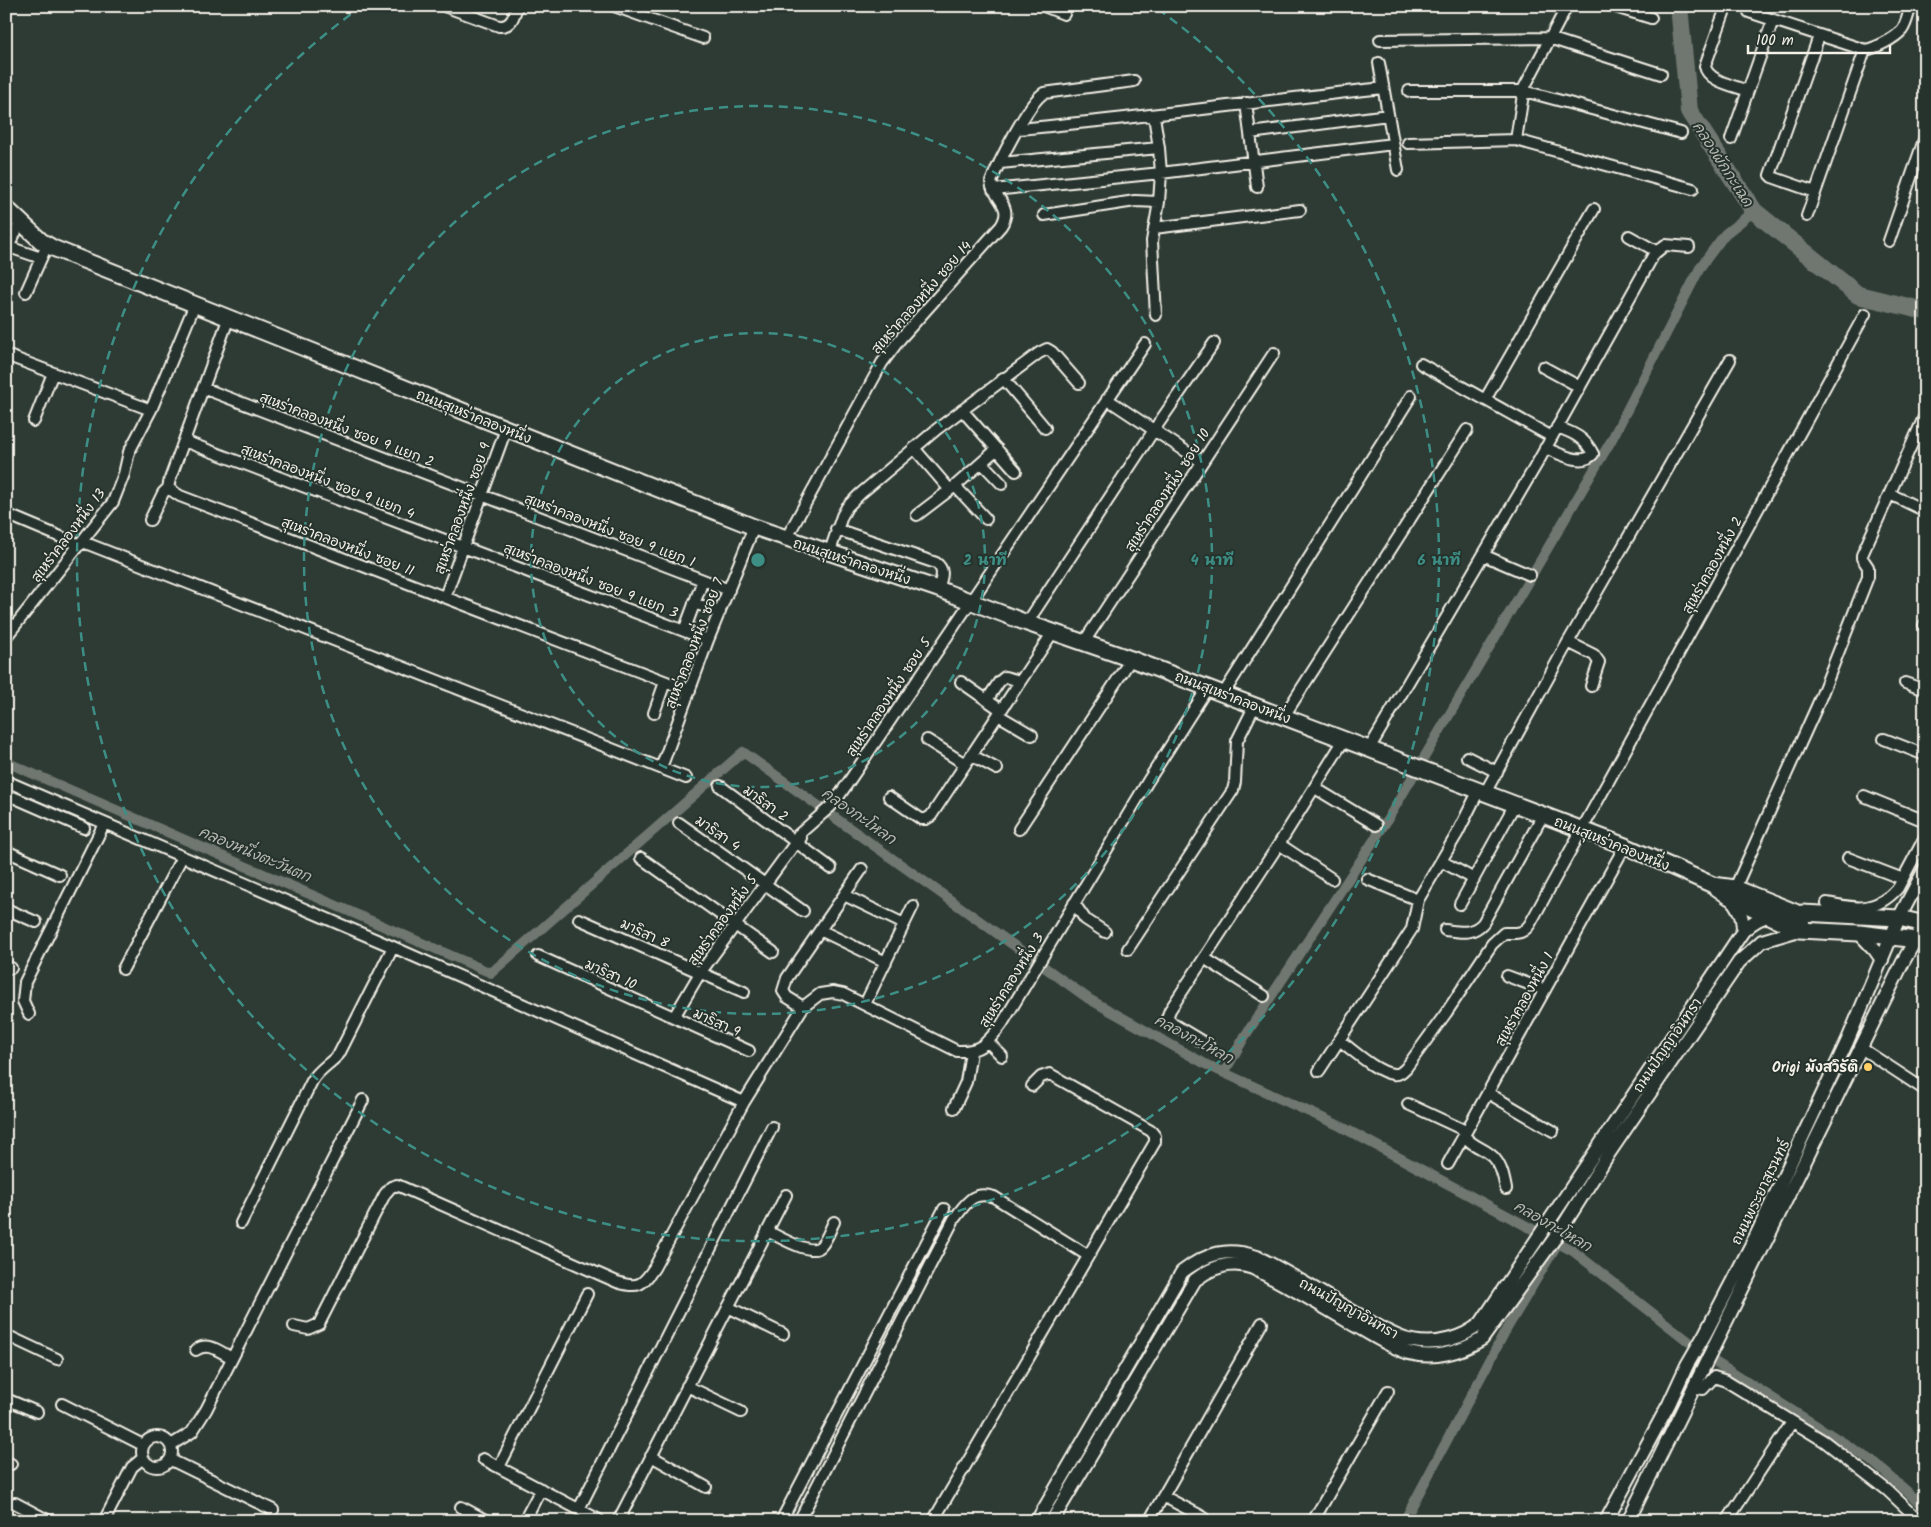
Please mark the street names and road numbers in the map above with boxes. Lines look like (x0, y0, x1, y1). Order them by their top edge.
street label: สุเหร่าคลองหนึ่ง ซอย 14 (864, 234, 977, 359)
street label: ถนนสุเหร่าคลองหนึ่ง (413, 382, 535, 450)
street label: สุเหร่าคลองหนึ่ง ซอย 9 แยก 2 (256, 384, 438, 473)
street label: สุเหร่าคลองหนึ่ง ซอย 10 (1118, 423, 1216, 557)
street label: สุเหร่าคลองหนึ่ง ซอย 9 แยก 4 (237, 436, 419, 525)
street label: สุเหร่าคลองหนึ่ง ซอย 9 (427, 438, 497, 577)
street label: สุเหร่าคลองหนึ่ง 13 (24, 483, 111, 587)
street label: สุเหร่าคลองหนึ่ง ซอย 9 แยก 1 (521, 486, 699, 574)
street label: สุเหร่าคลองหนึ่ง ซอย 11 (278, 509, 418, 582)
street label: สุเหร่าคลองหนึ่ง 2 (1675, 512, 1749, 618)
street label: ถนนสุเหร่าคลองหนึ่ง (790, 530, 914, 591)
street label: สุเหร่าคลองหนึ่ง ซอย 9 แยก 3 (500, 535, 682, 624)
street label: สุเหร่าคลองหนึ่ง ซอย 7 (658, 573, 730, 712)
street label: สุเหร่าคลองหนึ่ง ซอย 5 (839, 631, 938, 762)
street label: ถนนสุเหร่าคลองหนึ่ง (1171, 663, 1295, 730)
street label: มาริสา 2 (738, 780, 793, 828)
street label: ถนนสุเหร่าคลองหนึ่ง (1551, 809, 1673, 877)
street label: มาริสา 4 (690, 810, 745, 858)
street label: สุเหร่าคลองหนึ่ง 5 (680, 868, 764, 971)
street label: มาริสา 8 (617, 913, 673, 955)
street label: สุเหร่าคลองหนึ่ง 3 (972, 928, 1050, 1032)
street label: สุเหร่าคลองหนึ่ง 1 (1488, 947, 1560, 1051)
street label: มาริสา 10 (581, 954, 640, 996)
street label: ถนนปัญญาอินทรา (1628, 994, 1708, 1097)
street label: มาริสา 9 (689, 1003, 744, 1043)
street label: ถนนพระยาสุเรนทร์ (1726, 1136, 1796, 1249)
street label: ถนนปัญญาอินทรา (1295, 1273, 1402, 1345)

